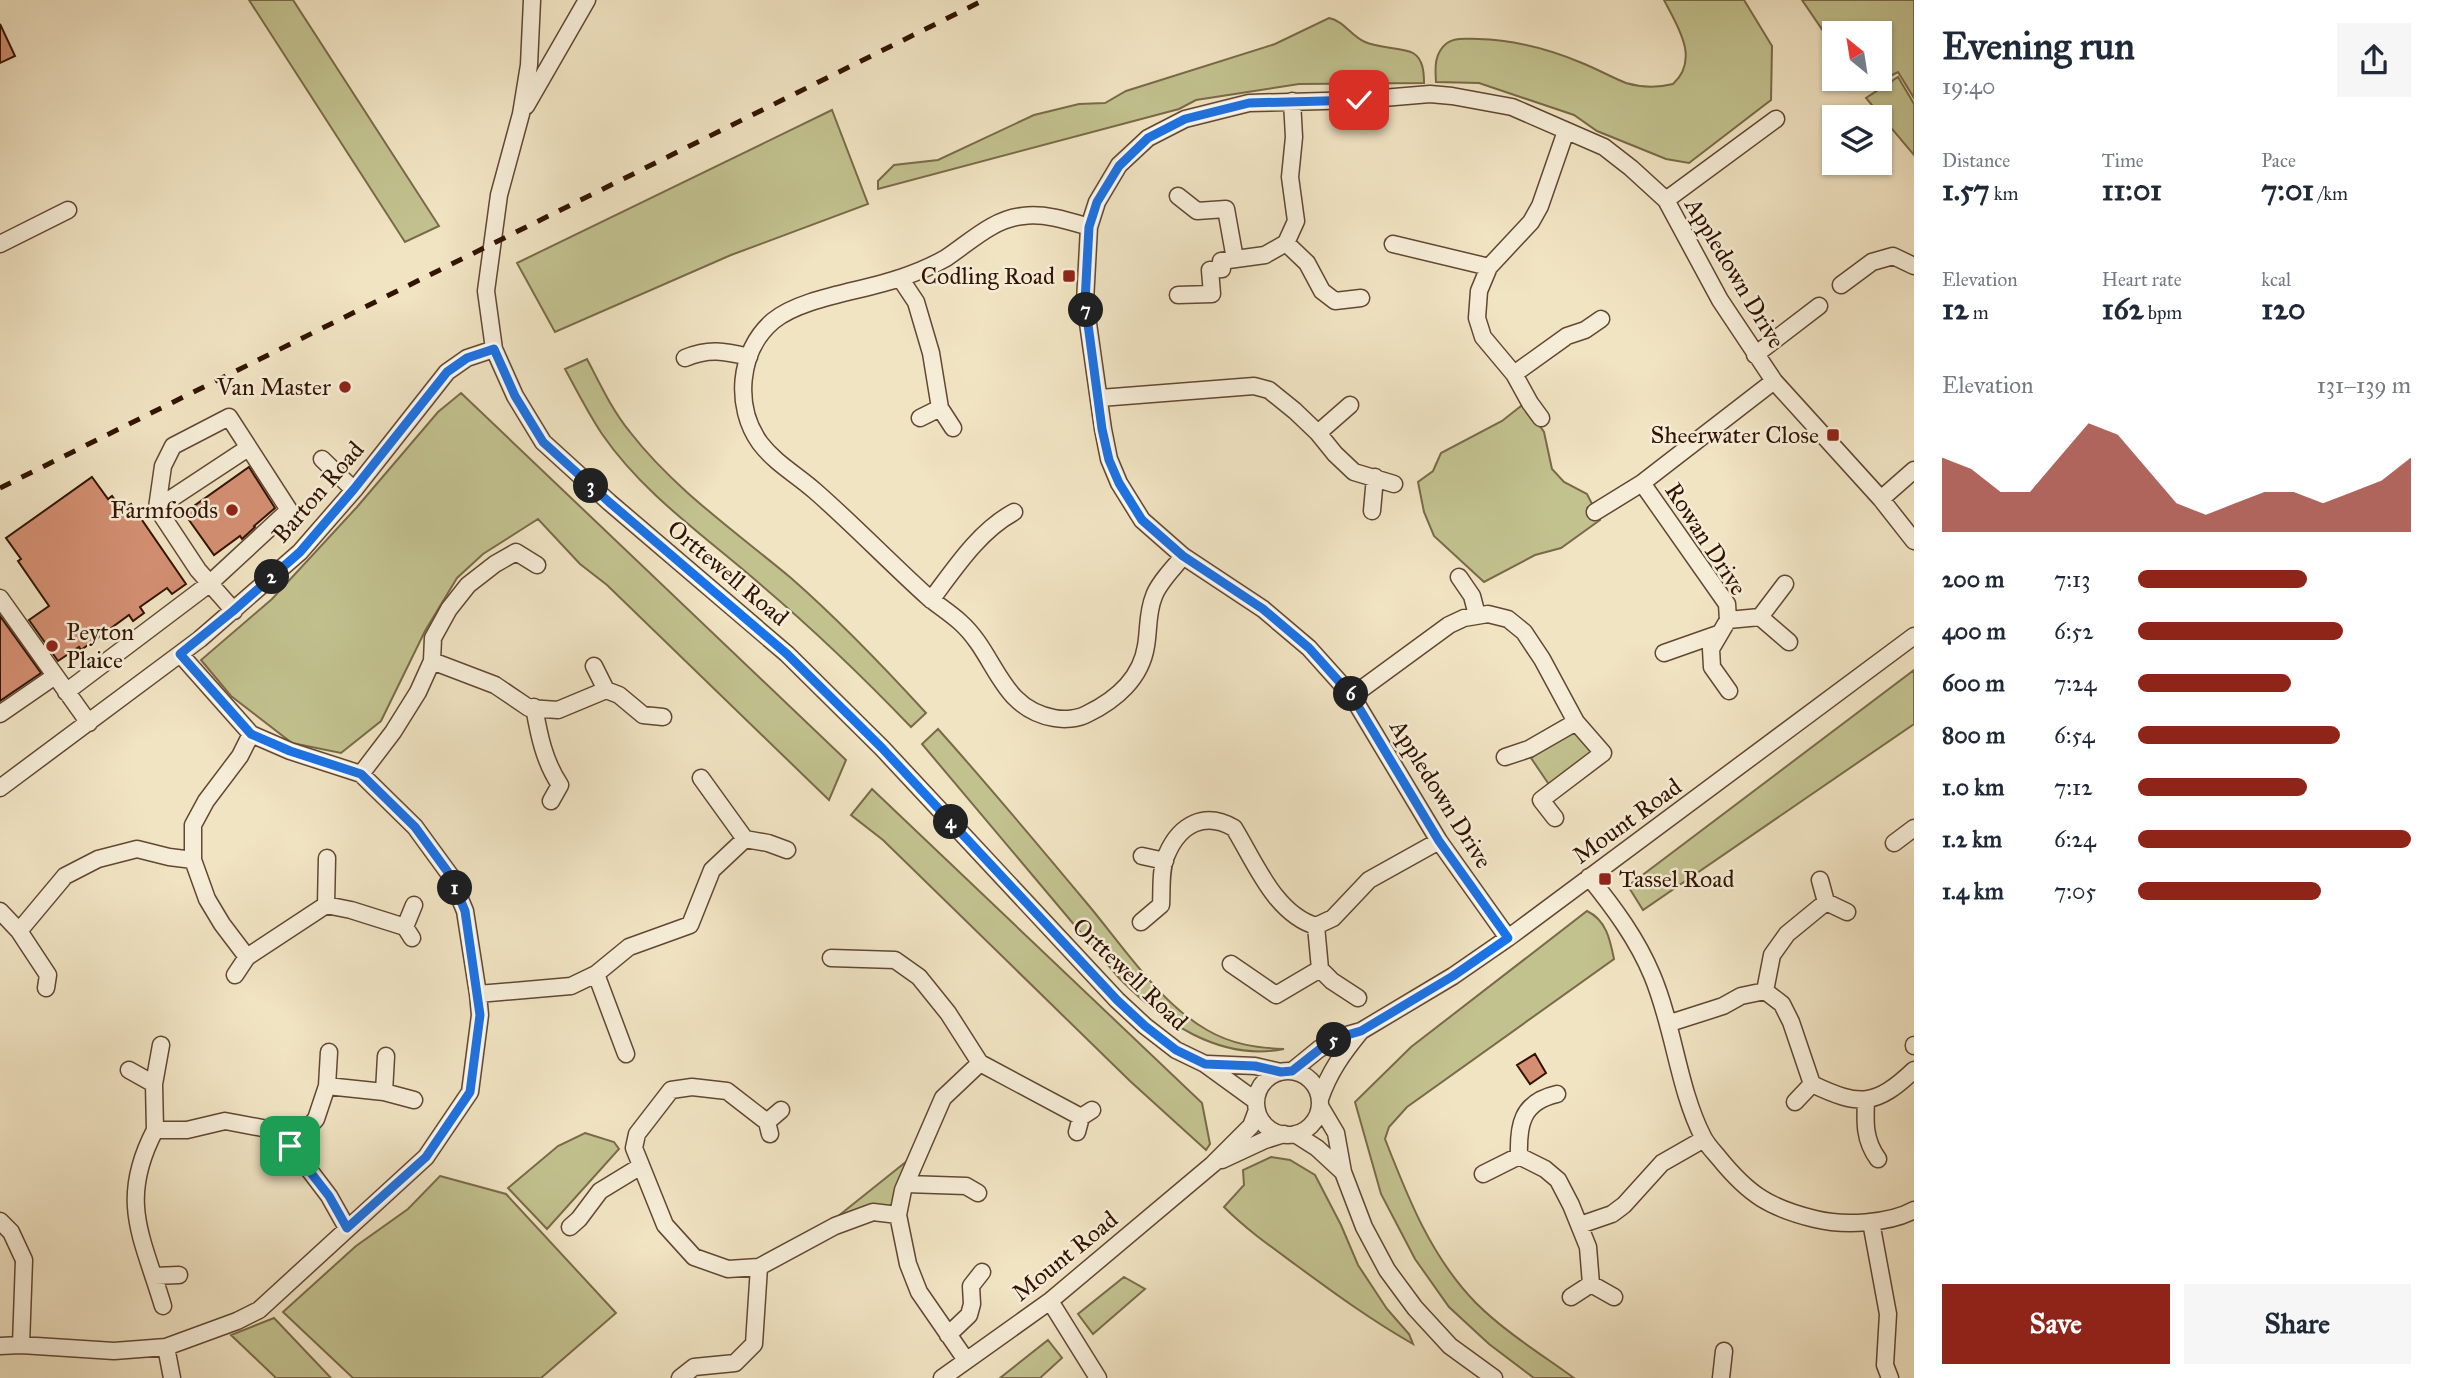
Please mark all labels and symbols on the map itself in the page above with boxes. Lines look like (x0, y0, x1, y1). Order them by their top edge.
north arrow (1822, 21, 1892, 91)
pin (1329, 70, 1389, 130)
street label: Appledown Drive (1678, 192, 1792, 354)
place label: Codling Road (921, 261, 1055, 291)
marker: Codling Road (1061, 268, 1077, 284)
pin: 7 (1068, 292, 1104, 328)
place label: Van Master (216, 372, 331, 402)
marker: Van Master (337, 379, 353, 395)
place label: Sheerwater Close (1651, 420, 1819, 450)
marker: Sheerwater Close (1825, 427, 1841, 443)
street label: Barton Road (266, 435, 370, 549)
pin: 3 (574, 468, 608, 504)
street label: Rowan Drive (1658, 477, 1754, 601)
place label: Farmfoods (110, 495, 218, 525)
marker: Farmfoods (224, 502, 240, 518)
street label: Orttewell Road (661, 514, 795, 632)
pin: 2 (254, 560, 290, 594)
place label: Peyton Plaice (66, 617, 134, 675)
marker: Peyton Plaice (44, 638, 60, 654)
pin: 6 (1334, 676, 1368, 712)
street label: Appledown Drive (1383, 713, 1499, 874)
street label: Mount Road (1567, 771, 1687, 871)
pin: 4 (934, 804, 968, 840)
place label: Tassel Road (1619, 864, 1734, 894)
pin: 1 (438, 870, 472, 906)
marker: Tassel Road (1597, 871, 1613, 887)
street label: Orttewell Road (1066, 911, 1194, 1037)
pin: 5 (1316, 1023, 1352, 1058)
pin (260, 1116, 320, 1176)
street label: Mount Road (1006, 1204, 1124, 1308)

